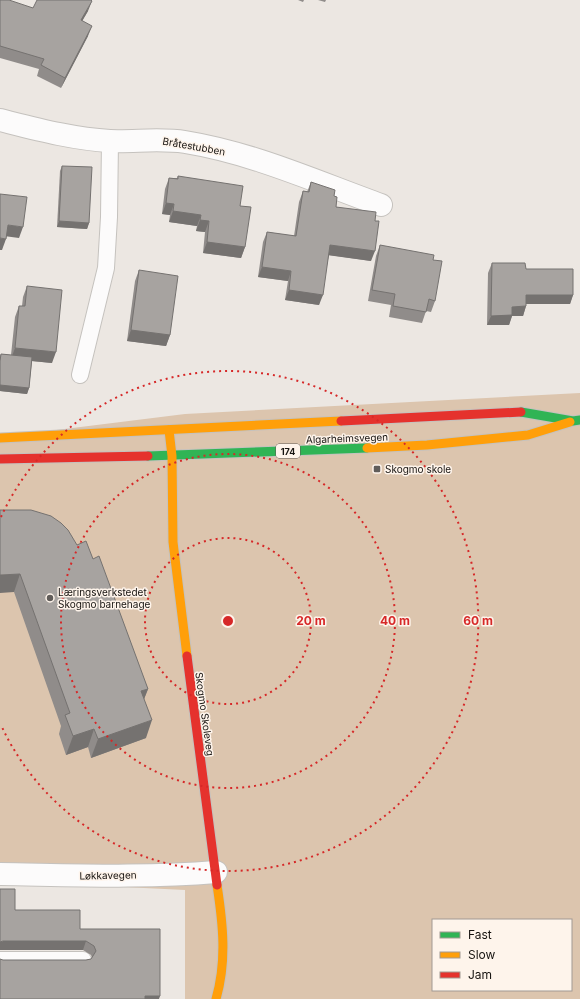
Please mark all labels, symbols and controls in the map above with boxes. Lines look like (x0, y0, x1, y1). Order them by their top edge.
street label: Bråtestubben (162, 135, 226, 157)
street label: Algarheimsvegen (306, 431, 388, 445)
road number: 174 (276, 444, 300, 458)
place label: Skogmo skole (385, 463, 451, 475)
marker: Skogmo skole (372, 464, 382, 474)
place label: Læringsverkstedet Skogmo barnehage (58, 586, 151, 610)
marker: Læringsverkstedet Skogmo barnehage (45, 593, 55, 603)
text: 20 m (296, 613, 326, 628)
text: 40 m (380, 613, 410, 628)
text: 60 m (463, 613, 493, 628)
centre of rings (221, 614, 235, 628)
street label: Skogmo Skoleveg (193, 671, 217, 757)
street label: Løkkavegen (79, 869, 137, 881)
legend (432, 919, 572, 991)
text: Fast (468, 927, 492, 942)
text: Slow (468, 947, 496, 962)
text: Jam (468, 967, 492, 982)

